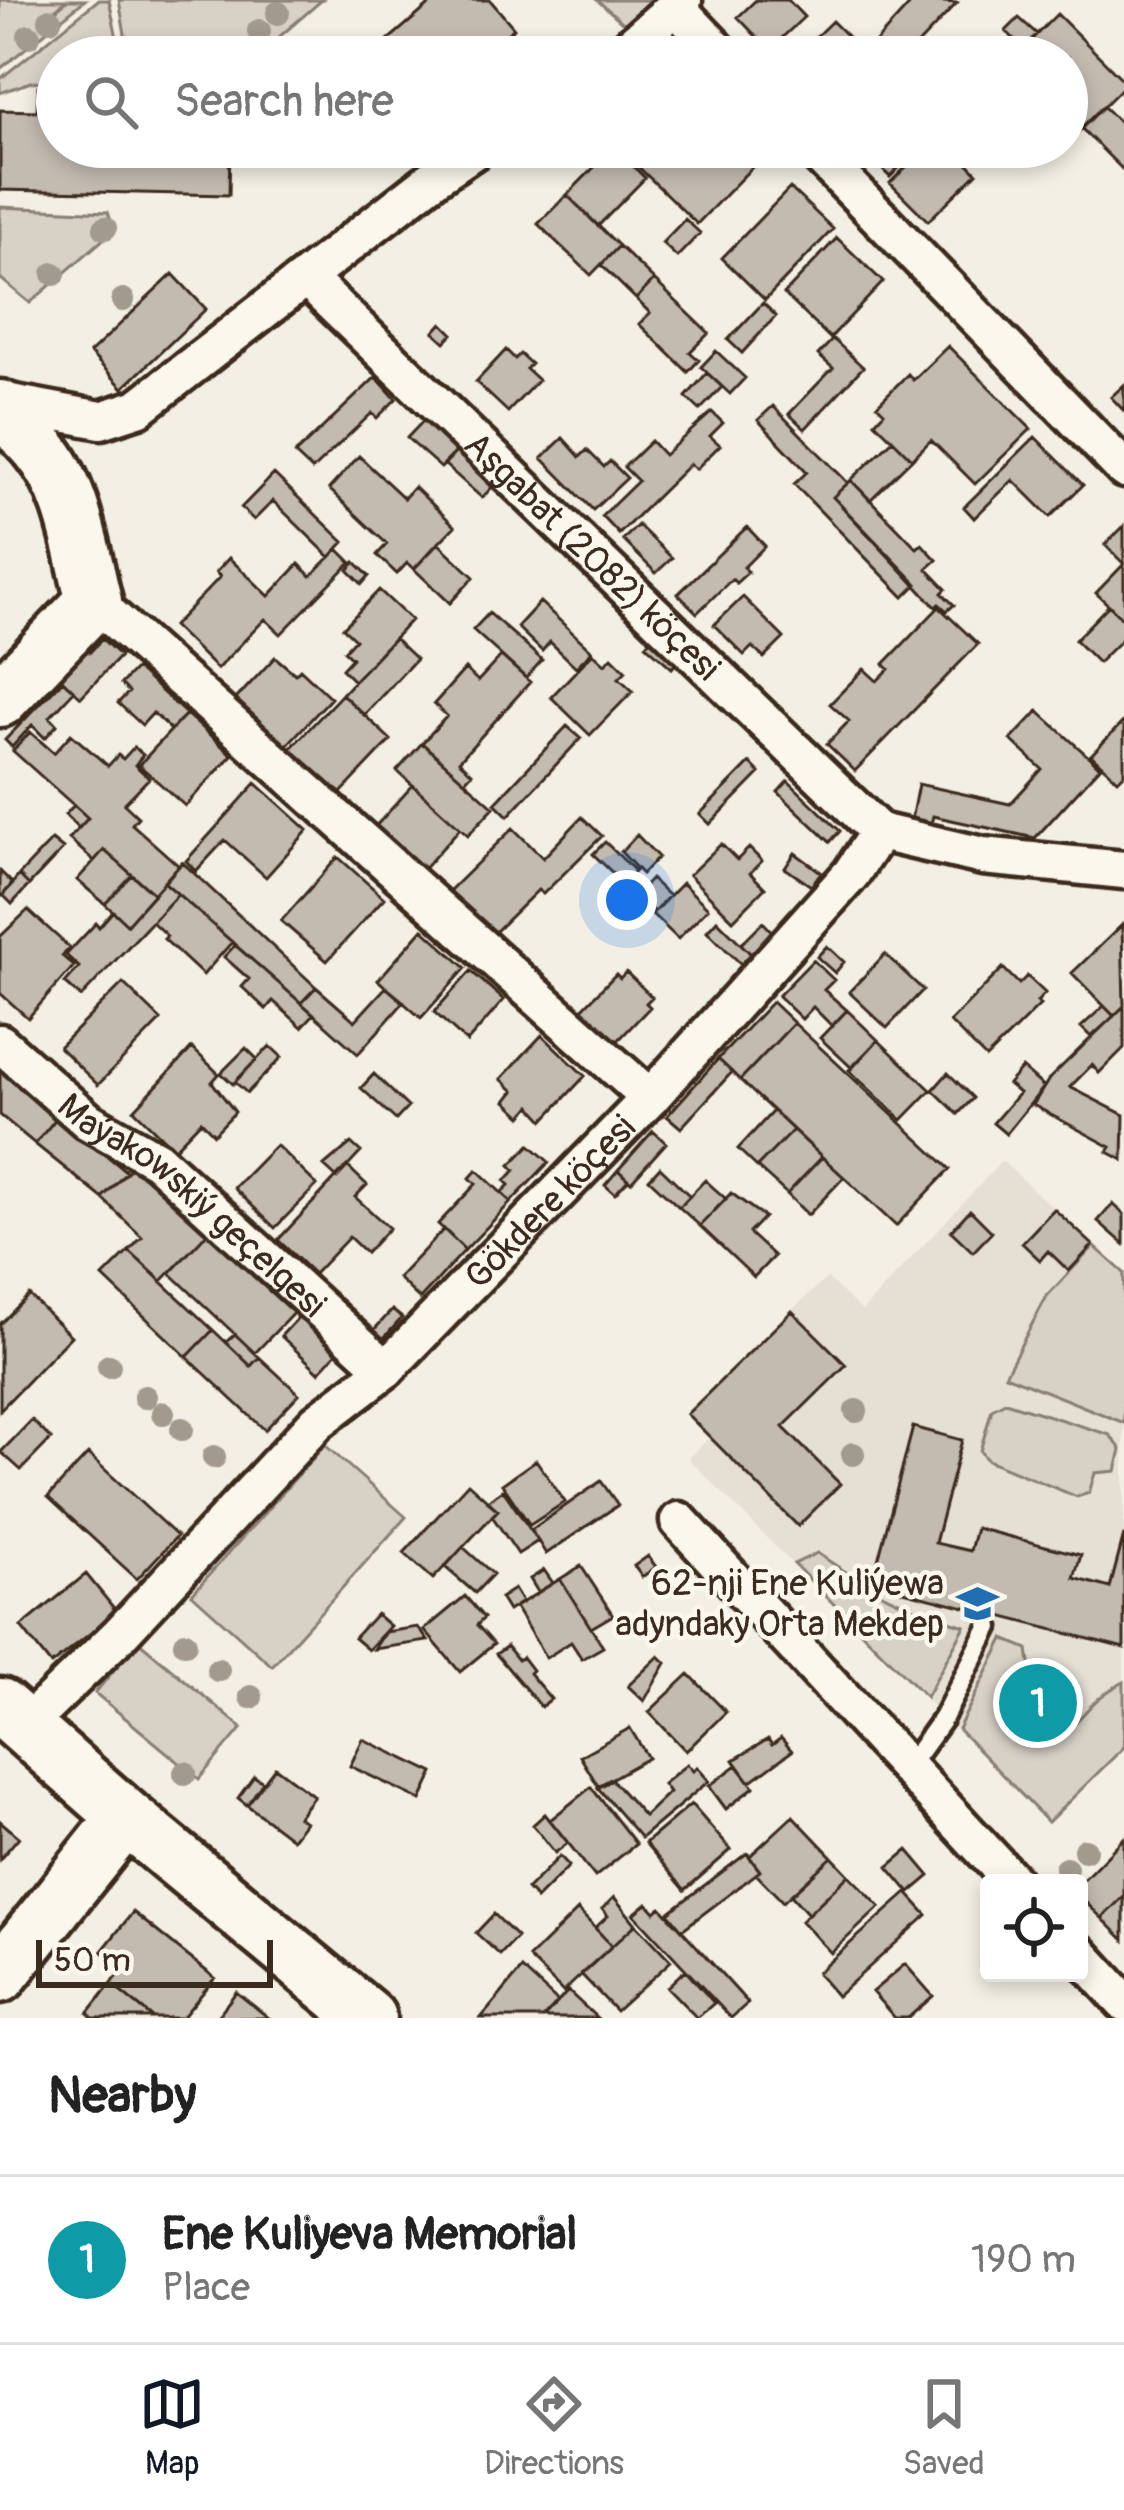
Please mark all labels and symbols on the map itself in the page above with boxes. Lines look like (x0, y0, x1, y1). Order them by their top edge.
street label: Aşgabat (2082) köçesi (454, 423, 729, 690)
your location (597, 870, 657, 930)
street label: Maýakowskiý geçelgesi (48, 1084, 335, 1327)
street label: Gökdere köçesi (456, 1106, 645, 1299)
place label: 62-nji Ene Kuliýewa adyndaky Orta Mekdep (615, 1561, 944, 1647)
school or university icon: 62-nji Ene Kuliýewa adyndaky Orta Mekdep (955, 1580, 1001, 1626)
pin: 1 (999, 1658, 1077, 1748)
scale bar (36, 1934, 273, 1987)

